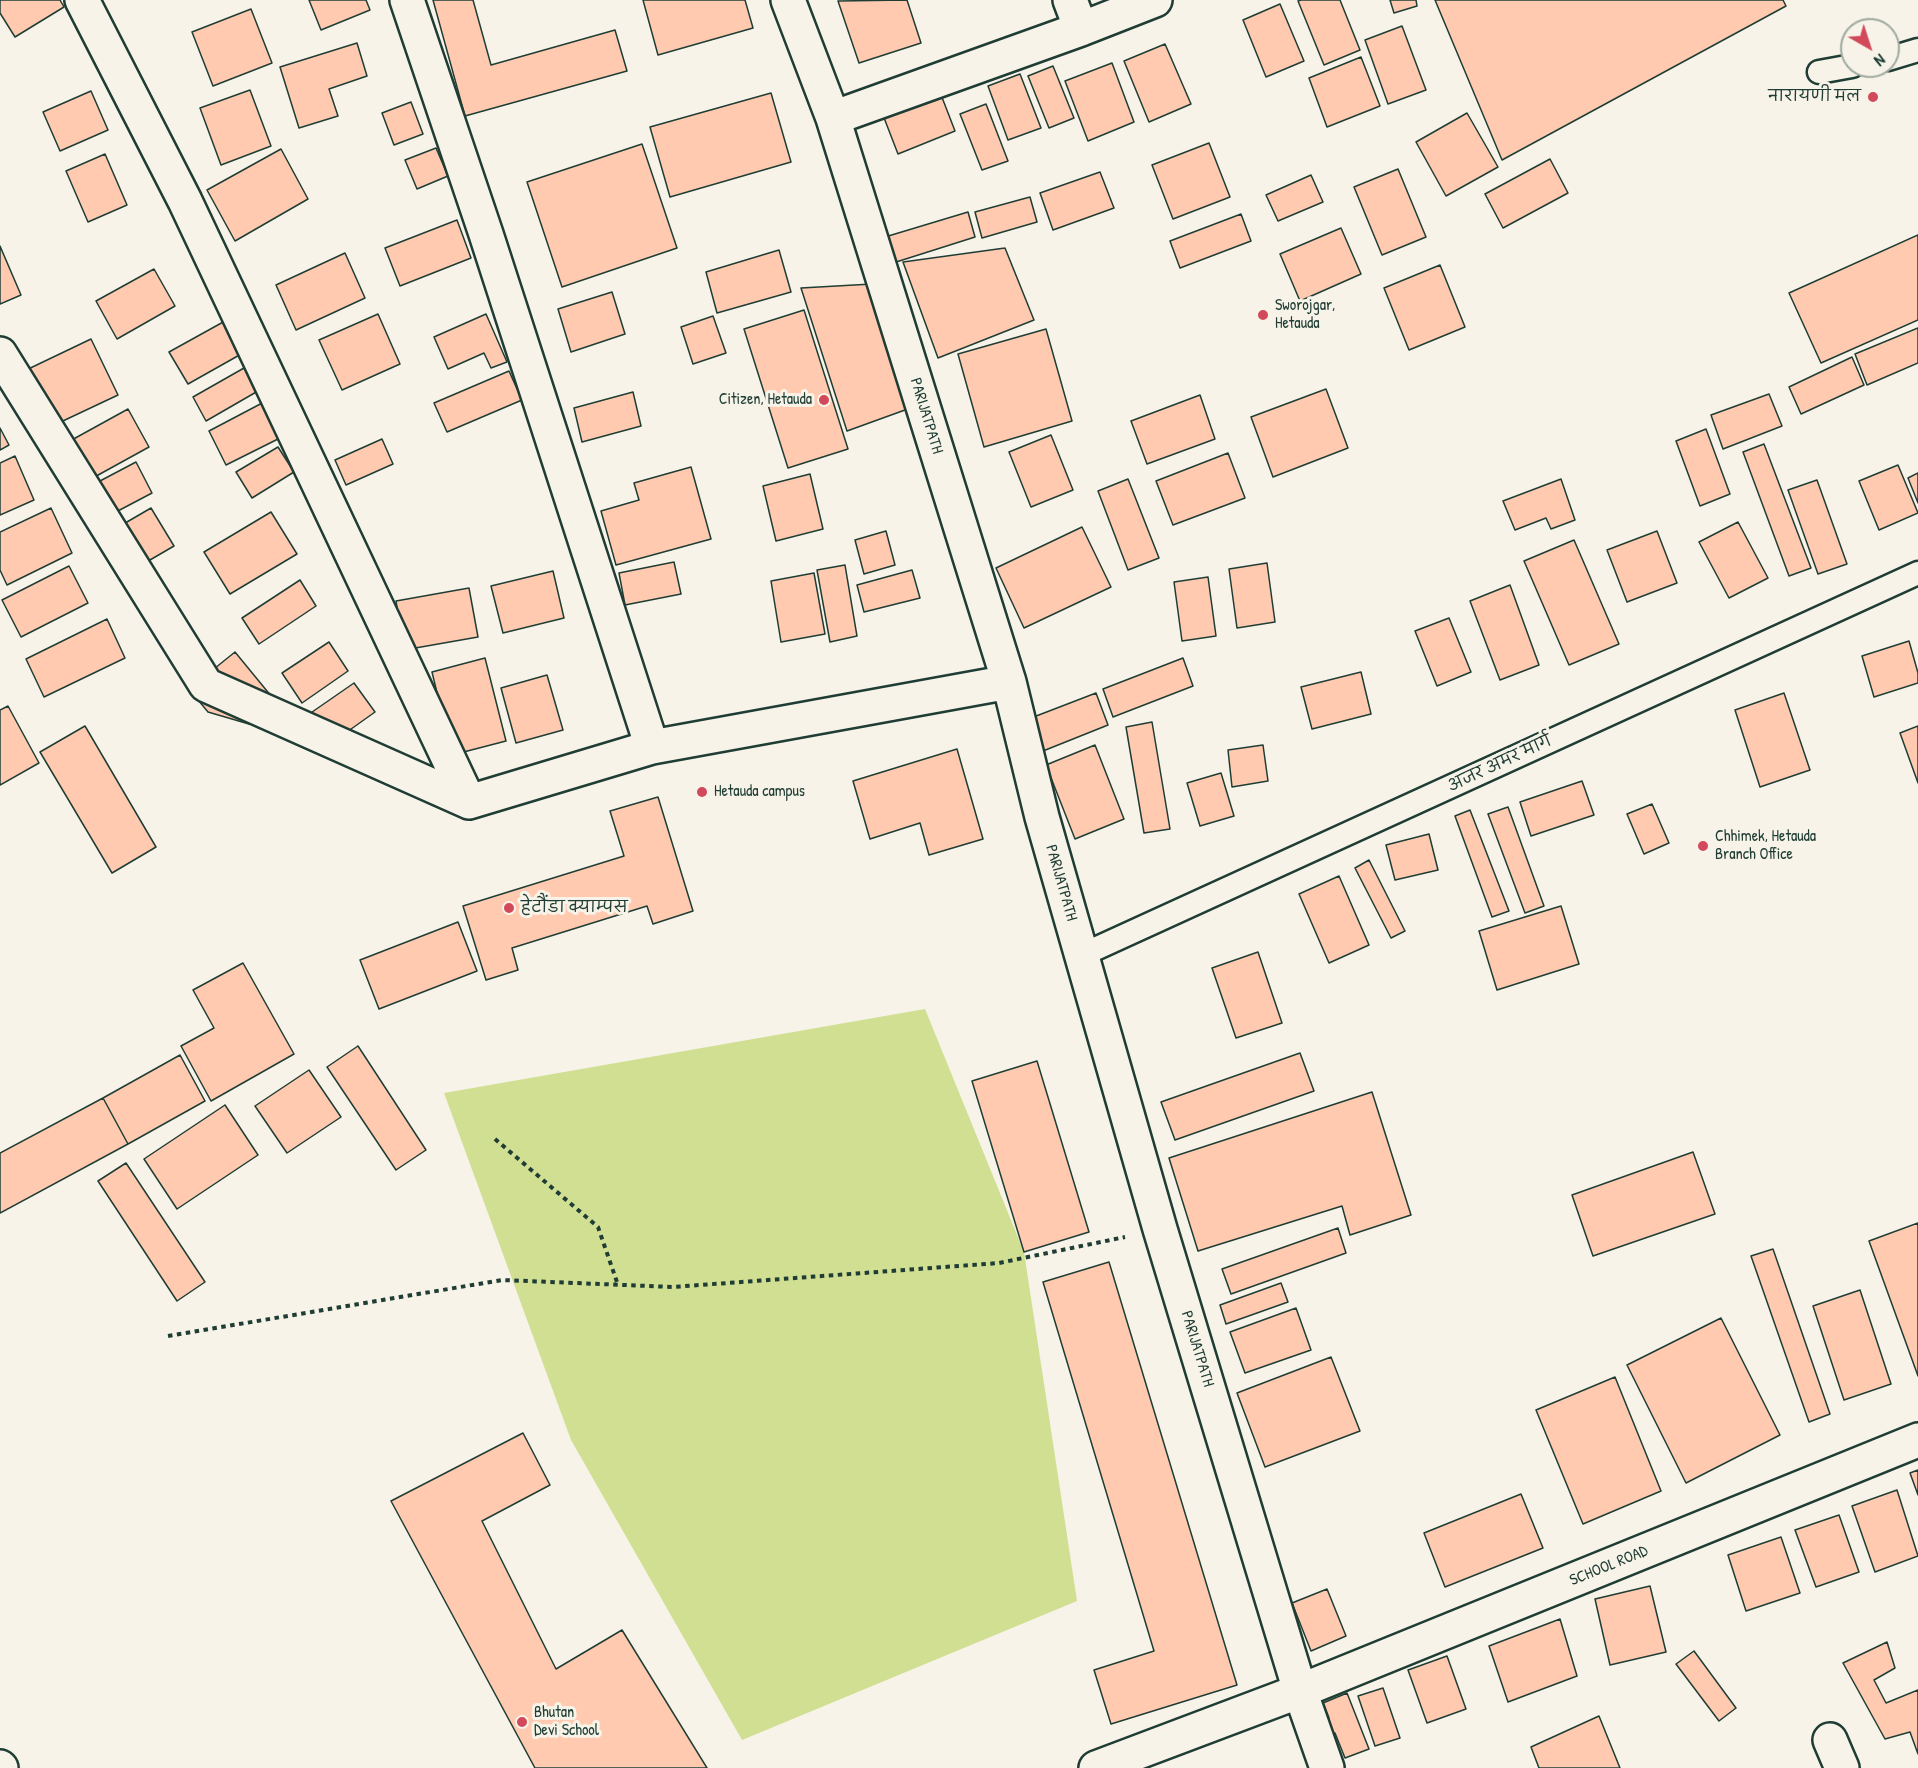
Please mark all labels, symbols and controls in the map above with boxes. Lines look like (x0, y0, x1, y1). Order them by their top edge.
north arrow (1840, 18, 1900, 78)
text: N (1870, 49, 1890, 72)
place label: नारायणी मल (1768, 87, 1861, 107)
marker: नारायणी मल (1866, 90, 1880, 104)
place label: Sworojgar, Hetauda (1275, 296, 1335, 334)
marker: Sworojgar, Hetauda (1256, 308, 1270, 322)
street label: PARIJATPATH (905, 376, 947, 456)
place label: Citizen, Hetauda (719, 390, 812, 410)
marker: Citizen, Hetauda (817, 393, 831, 407)
street label: अजर अमर मार्ग (1445, 732, 1555, 796)
place label: Hetauda campus (714, 782, 805, 802)
marker: Hetauda campus (695, 785, 709, 799)
place label: Chhimek, Hetauda Branch Office (1715, 827, 1816, 865)
marker: Chhimek, Hetauda Branch Office (1696, 839, 1710, 853)
street label: PARIJATPATH (1041, 843, 1081, 923)
place label: हेटौंडा क्याम्पस (521, 898, 628, 918)
marker: हेटौंडा क्याम्पस (502, 901, 516, 915)
street label: PARIJATPATH (1176, 1309, 1218, 1389)
street label: SCHOOL ROAD (1567, 1542, 1651, 1590)
place label: Bhutan Devi School (534, 1703, 599, 1741)
marker: Bhutan Devi School (515, 1715, 529, 1729)

